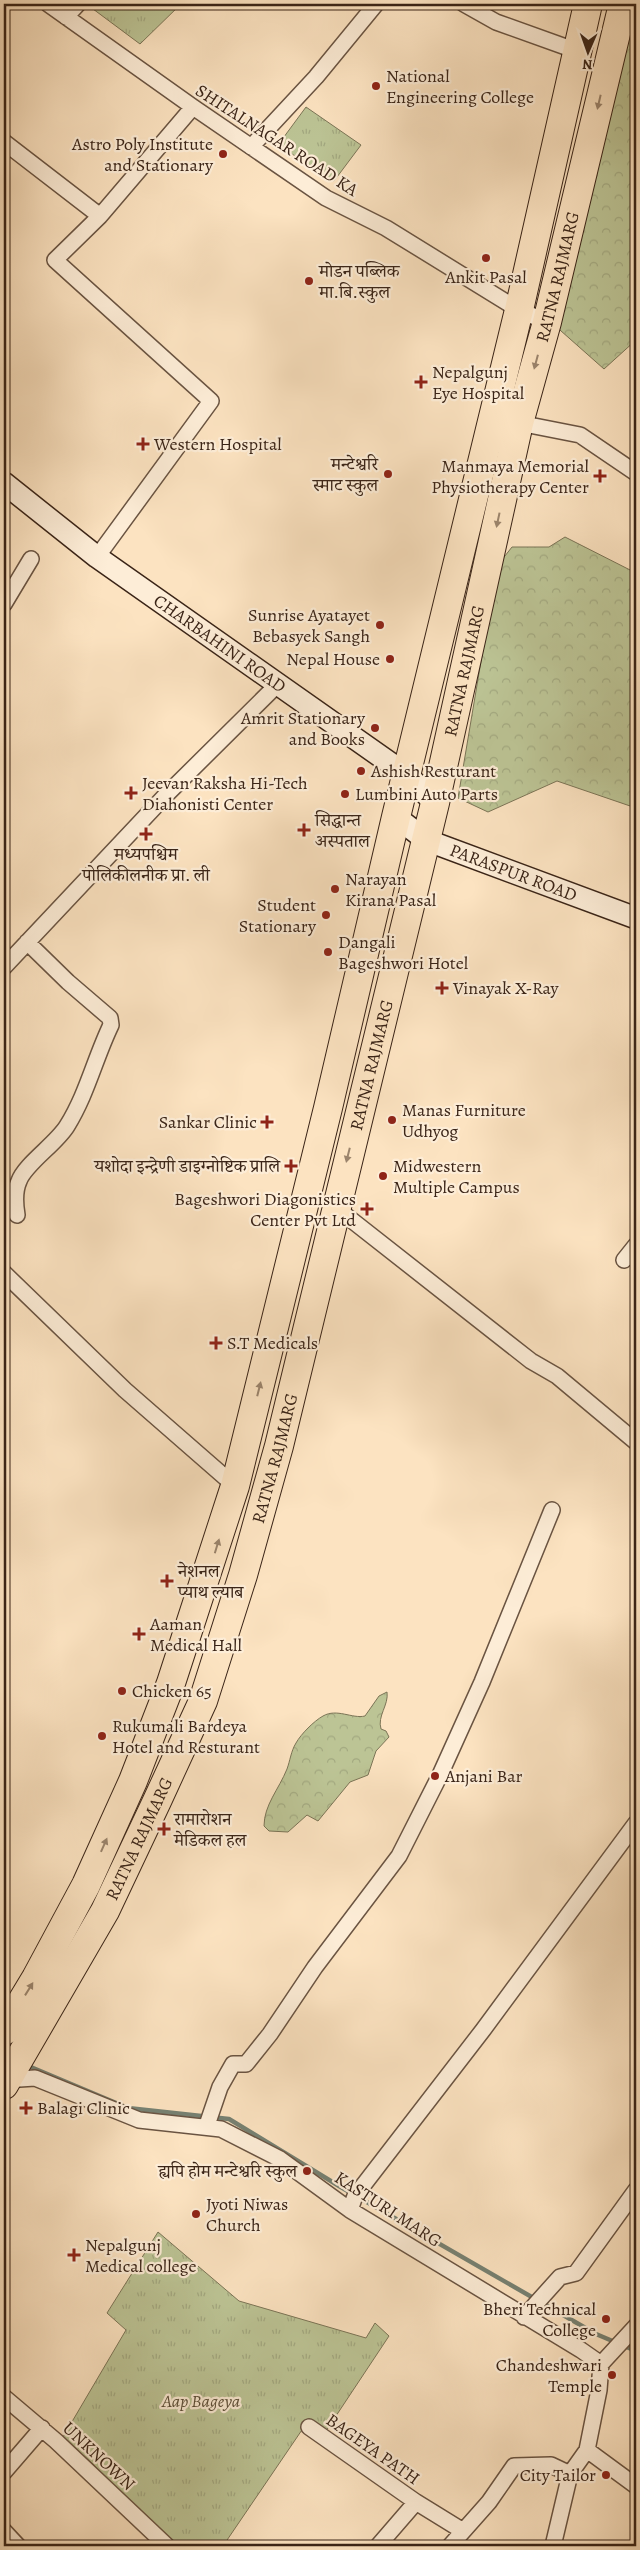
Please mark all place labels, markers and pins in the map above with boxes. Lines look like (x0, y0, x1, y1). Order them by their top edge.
place label: National Engineering College (386, 64, 534, 109)
marker: National Engineering College (370, 80, 382, 92)
place label: Astro Poly Institute and Stationary (71, 132, 214, 177)
marker: Astro Poly Institute and Stationary (217, 148, 229, 160)
marker: Ankit Pasal (480, 252, 492, 264)
place label: माेडन पब्लिक मा.बि.स्कुल (318, 259, 401, 304)
place label: Ankit Pasal (444, 265, 527, 289)
marker: माेडन पब्लिक मा.बि.स्कुल (303, 275, 315, 287)
place label: Nepalgunj Eye Hospital (432, 360, 525, 405)
marker: Nepalgunj Eye Hospital (414, 375, 428, 389)
place label: Western Hospital (153, 432, 282, 456)
marker: Western Hospital (136, 437, 150, 451)
place label: मन्टेश्वरि स्माट स्कुल (312, 452, 379, 497)
place label: Manmaya Memorial Physiotherapy Center (431, 454, 590, 499)
marker: मन्टेश्वरि स्माट स्कुल (382, 468, 394, 480)
marker: Manmaya Memorial Physiotherapy Center (593, 469, 607, 483)
place label: Sunrise Ayatayet Bebasyek Sangh (248, 603, 370, 648)
marker: Sunrise Ayatayet Bebasyek Sangh (374, 619, 386, 631)
place label: Nepal House (286, 647, 380, 671)
marker: Nepal House (384, 653, 396, 665)
place label: Amrit Stationary and Books (240, 706, 366, 751)
marker: Amrit Stationary and Books (369, 722, 381, 734)
place label: Ashish Resturant (370, 759, 496, 783)
marker: Ashish Resturant (355, 765, 367, 777)
place label: Jeevan Raksha Hi-Tech Diahonisti Center (142, 771, 308, 816)
place label: Lumbini Auto Parts (355, 782, 498, 806)
marker: Jeevan Raksha Hi-Tech Diahonisti Center (124, 786, 138, 800)
marker: Lumbini Auto Parts (339, 788, 351, 800)
place label: सिद्धान्त अस्पताल (314, 808, 371, 853)
marker: सिद्धान्त अस्पताल (297, 823, 311, 837)
marker: मध्यपश्चिम पोलिकीलनीक प्रा. ली (139, 827, 153, 841)
place label: मध्यपश्चिम पोलिकीलनीक प्रा. ली (81, 842, 211, 887)
place label: Narayan Kirana Pasal (345, 867, 437, 912)
marker: Narayan Kirana Pasal (329, 883, 341, 895)
place label: Student Stationary (239, 893, 317, 938)
marker: Student Stationary (320, 909, 332, 921)
place label: Dangali Bageshwori Hotel (338, 930, 469, 975)
marker: Dangali Bageshwori Hotel (322, 946, 334, 958)
place label: Vinayak X-Ray (452, 976, 560, 1000)
marker: Vinayak X-Ray (435, 981, 449, 995)
place label: Manas Furniture Udhyog (402, 1098, 526, 1143)
place label: Sankar Clinic (159, 1110, 257, 1134)
marker: Manas Furniture Udhyog (386, 1114, 398, 1126)
marker: Sankar Clinic (261, 1116, 273, 1128)
place label: यशोदा इन्द्रेणी डाइग्नोष्टिक प्रालि (93, 1154, 281, 1178)
place label: Midwestern Multiple Campus (393, 1154, 520, 1199)
marker: यशोदा इन्द्रेणी डाइग्नोष्टिक प्रालि (284, 1159, 298, 1173)
marker: Midwestern Multiple Campus (377, 1170, 389, 1182)
place label: Bageshwori Diagonistics Center Pvt Ltd (174, 1187, 356, 1232)
marker: Bageshwori Diagonistics Center Pvt Ltd (360, 1202, 374, 1216)
place label: S.T Medicals (227, 1331, 318, 1355)
marker: S.T Medicals (209, 1336, 223, 1350)
place label: नेशनल प्याथ ल्याब (177, 1559, 244, 1604)
marker: नेशनल प्याथ ल्याब (160, 1574, 174, 1588)
place label: Aaman Medical Hall (149, 1612, 242, 1657)
marker: Aaman Medical Hall (132, 1627, 146, 1641)
place label: Chicken 65 (132, 1679, 212, 1703)
marker: Chicken 65 (116, 1685, 128, 1697)
place label: Rukumali Bardeya Hotel and Resturant (112, 1714, 260, 1759)
marker: Rukumali Bardeya Hotel and Resturant (96, 1730, 108, 1742)
place label: Anjani Bar (444, 1764, 523, 1788)
marker: Anjani Bar (429, 1770, 441, 1782)
place label: रामारोशन मेडिकल हल (173, 1807, 247, 1852)
marker: रामारोशन मेडिकल हल (158, 1823, 170, 1835)
place label: Balagi Clinic (37, 2096, 130, 2120)
marker: Balagi Clinic (19, 2101, 33, 2115)
place label: ह्यपि हाेम मन्टेश्वरि स्कुल (157, 2159, 298, 2183)
marker: ह्यपि हाेम मन्टेश्वरि स्कुल (301, 2165, 313, 2177)
place label: Jyoti Niwas Church (206, 2192, 288, 2237)
marker: Jyoti Niwas Church (190, 2208, 202, 2220)
place label: Nepalgunj Medical college (85, 2233, 197, 2278)
marker: Nepalgunj Medical college (67, 2248, 81, 2262)
place label: Bheri Technical College (483, 2297, 597, 2342)
marker: Bheri Technical College (600, 2313, 612, 2325)
place label: Chandeshwari Temple (496, 2353, 602, 2398)
marker: Chandeshwari Temple (606, 2369, 618, 2381)
place label: City Tailor (520, 2463, 596, 2487)
marker: City Tailor (600, 2469, 612, 2481)

